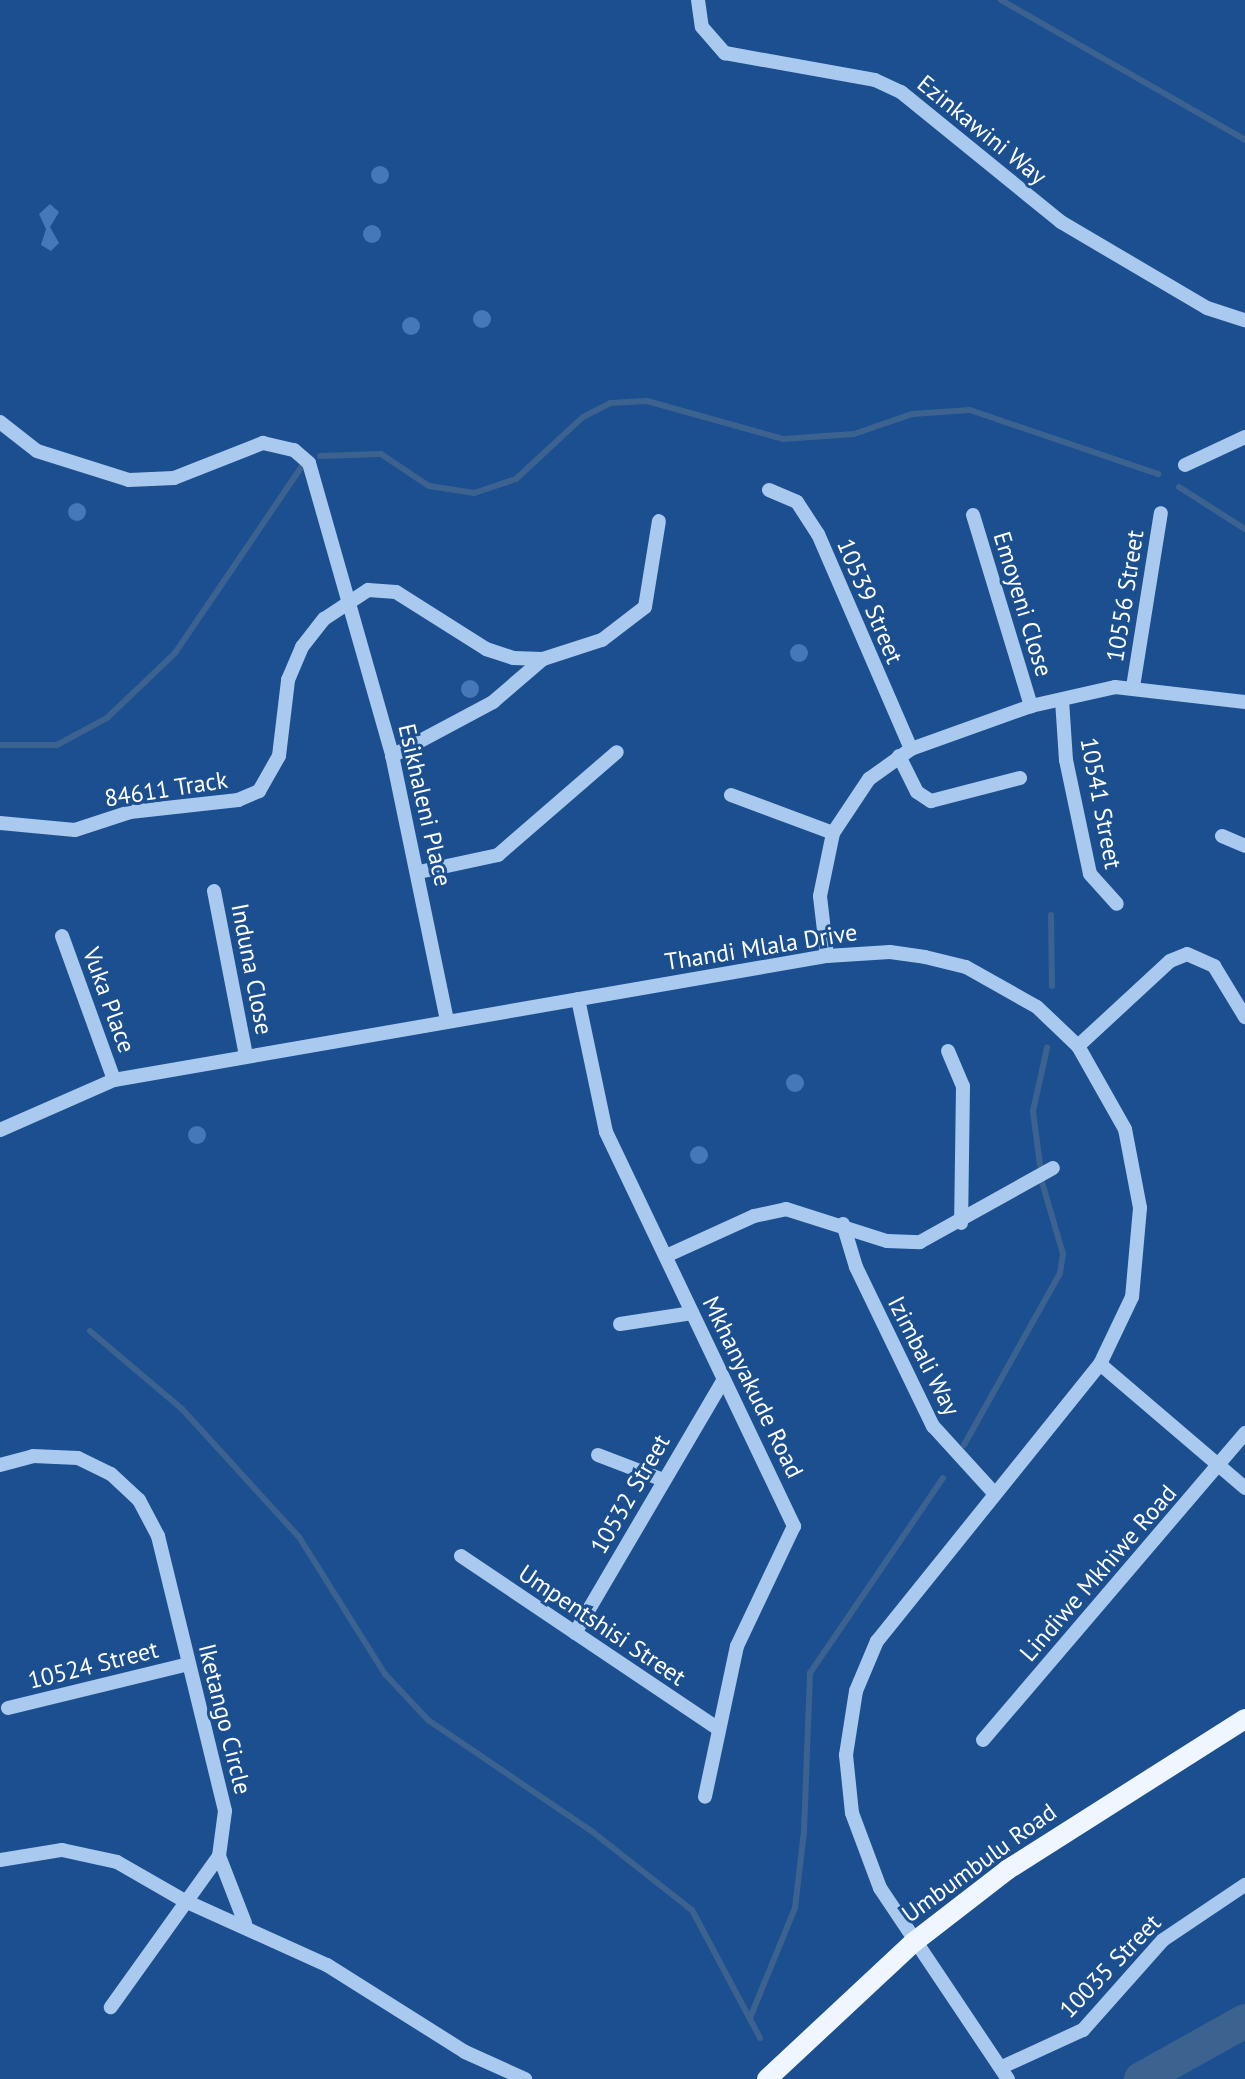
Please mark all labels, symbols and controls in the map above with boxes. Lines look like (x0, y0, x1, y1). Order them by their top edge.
street label: Ezinkawini Way (911, 69, 1053, 191)
street label: Emoyeni Close (987, 528, 1059, 680)
street label: 10556 Street (1100, 528, 1150, 664)
street label: 10539 Street (831, 534, 909, 668)
street label: Esikhaleni Place (392, 721, 458, 889)
street label: 10541 Street (1074, 735, 1128, 871)
street label: 84611 Track (102, 765, 230, 813)
street label: Induna Close (225, 901, 279, 1037)
street label: Thandi Mlala Drive (663, 918, 859, 976)
street label: Vuka Place (77, 943, 141, 1057)
street label: Mkhanyakude Road (697, 1291, 809, 1483)
street label: Izimbali Way (882, 1291, 966, 1421)
street label: 10532 Street (584, 1429, 676, 1559)
street label: Lindiwe Mkhiwe Road (1014, 1479, 1182, 1667)
street label: Umpentshisi Street (513, 1558, 691, 1692)
street label: 10524 Street (25, 1635, 161, 1695)
street label: Iketango Circle (192, 1641, 258, 1797)
street label: Umbumbulu Road (896, 1797, 1062, 1929)
street label: 10035 Street (1053, 1908, 1167, 2024)

